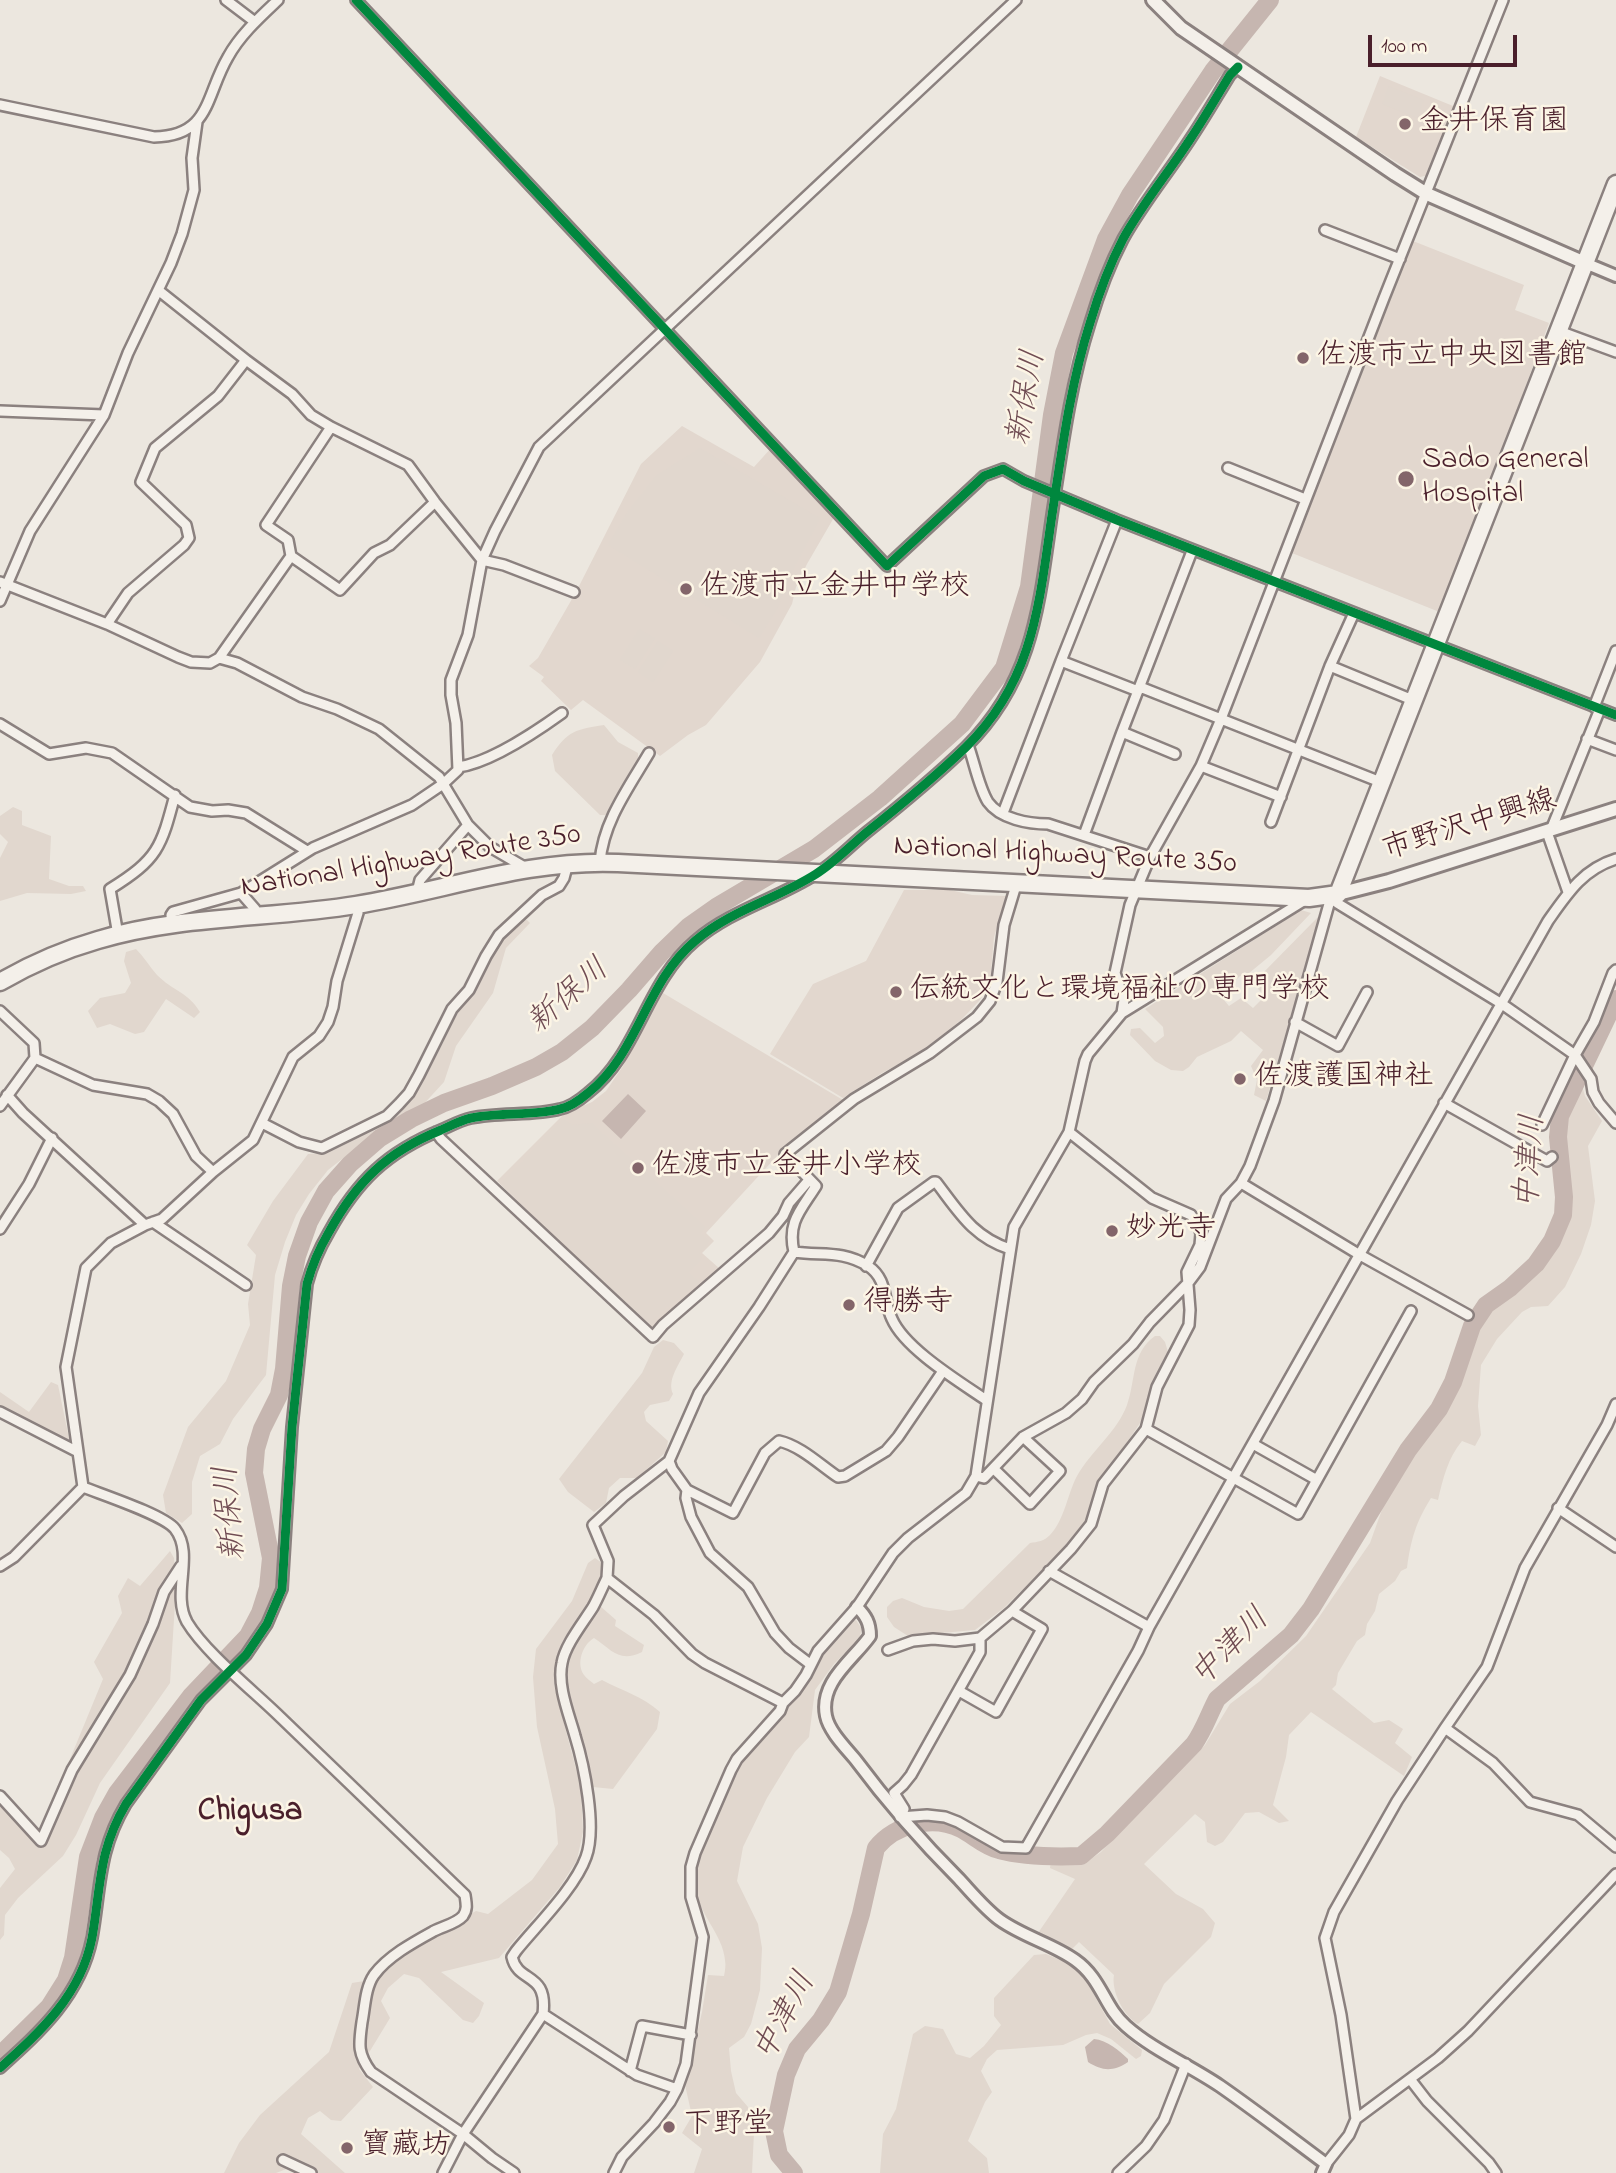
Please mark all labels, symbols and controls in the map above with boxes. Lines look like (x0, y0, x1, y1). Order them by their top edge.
scale bar (1371, 21, 1520, 65)
text: 100 m (1381, 32, 1427, 62)
place label: 金井保育園 (1419, 106, 1569, 142)
marker: 金井保育園 (1397, 116, 1413, 132)
place label: 佐渡市立中央図書館 (1317, 340, 1587, 376)
water label: 新保川 (1002, 347, 1056, 449)
marker: 佐渡市立中央図書館 (1295, 350, 1311, 366)
place label: Sado General Hospital (1422, 444, 1588, 514)
marker: Sado General Hospital (1396, 469, 1416, 489)
place label: 佐渡市立金井中学校 (700, 571, 970, 607)
marker: 佐渡市立金井中学校 (678, 581, 694, 597)
street label: 市野沢中興線 (1379, 783, 1561, 871)
street label: National Highway Route 350 (239, 818, 583, 908)
street label: National Highway Route 350 (893, 830, 1237, 884)
water label: 新保川 (521, 952, 619, 1044)
place label: 伝統文化と環境福祉の専門学校 (910, 974, 1330, 1010)
marker: 伝統文化と環境福祉の専門学校 (888, 984, 904, 1000)
place label: 佐渡護国神社 (1254, 1061, 1434, 1097)
marker: 佐渡護国神社 (1232, 1071, 1248, 1087)
water label: 中津川 (1510, 1113, 1556, 1211)
place label: 佐渡市立金井小学校 (652, 1150, 922, 1186)
marker: 佐渡市立金井小学校 (630, 1160, 646, 1176)
place label: 妙光寺 (1126, 1213, 1216, 1249)
marker: 妙光寺 (1104, 1223, 1120, 1239)
place label: 得勝寺 (863, 1287, 953, 1323)
marker: 得勝寺 (841, 1297, 857, 1313)
water label: 新保川 (210, 1464, 256, 1562)
water label: 中津川 (1184, 1601, 1280, 1697)
district label: Chigusa (198, 1795, 302, 1833)
water label: 中津川 (748, 1967, 826, 2069)
place label: 下野堂 (683, 2109, 773, 2145)
marker: 下野堂 (661, 2119, 677, 2135)
place label: 寶藏坊 (361, 2130, 451, 2166)
marker: 寶藏坊 (339, 2140, 355, 2156)

